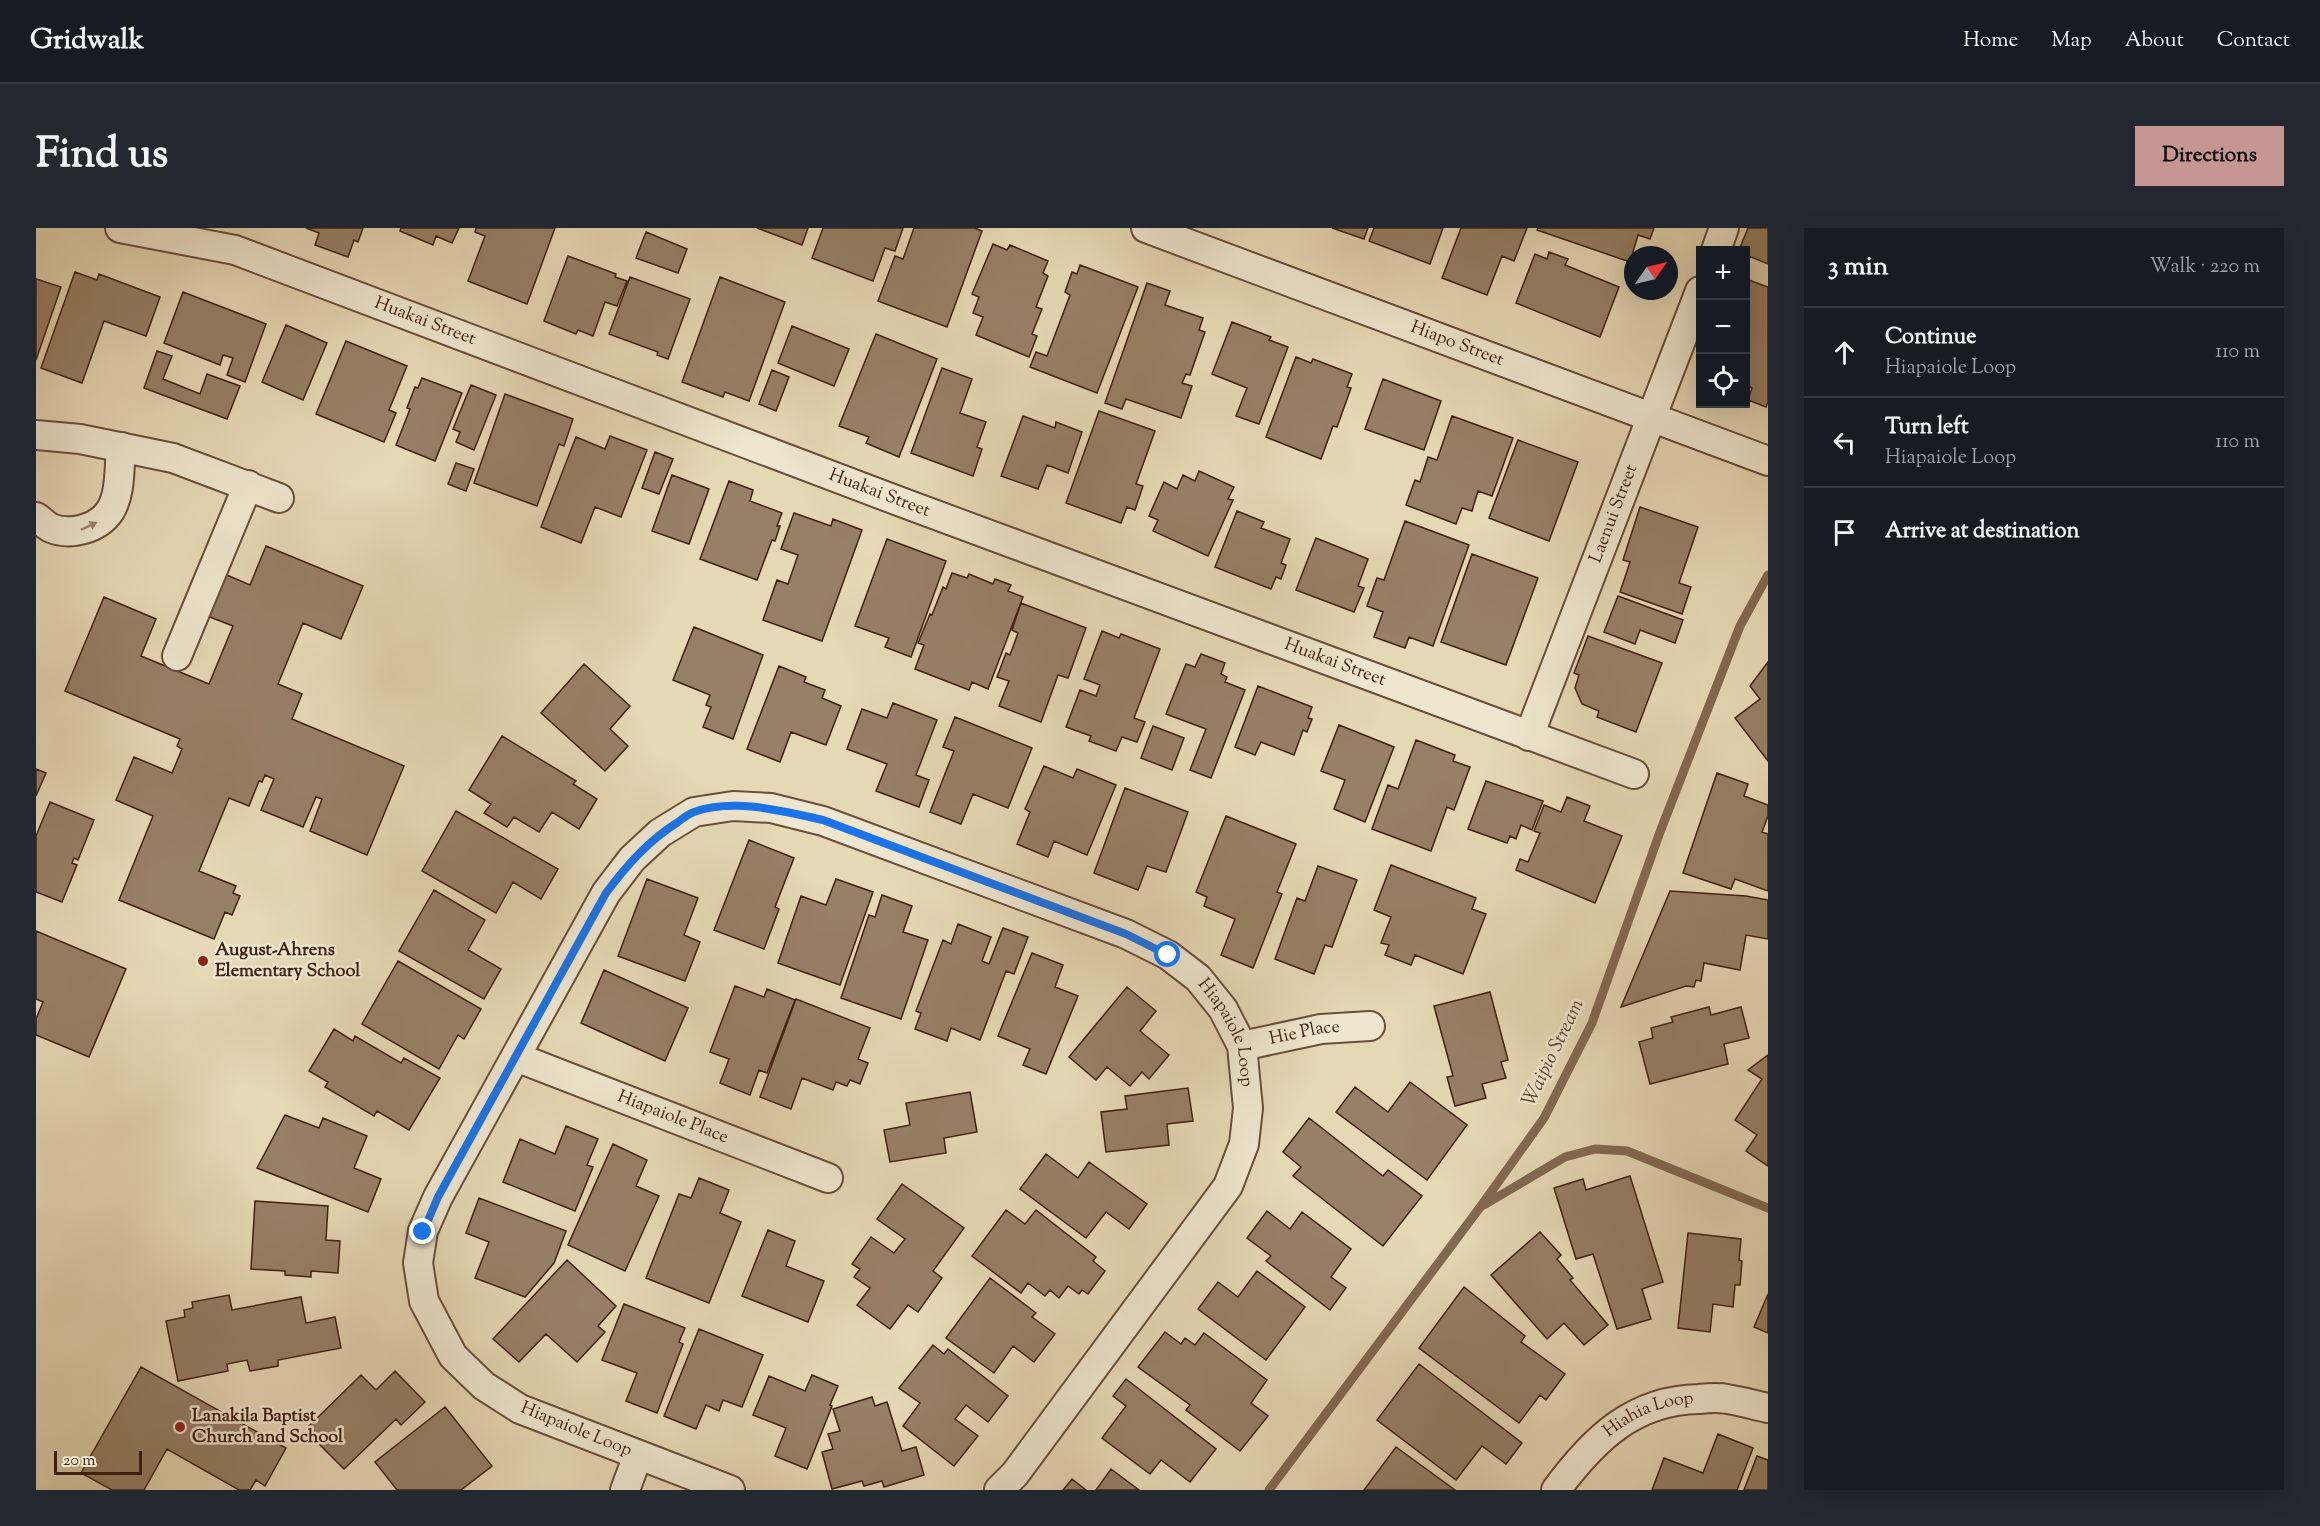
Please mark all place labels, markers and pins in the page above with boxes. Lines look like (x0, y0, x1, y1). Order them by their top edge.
place label: August-Ahrens Elementary School (215, 938, 361, 985)
marker: August-Ahrens Elementary School (196, 954, 210, 968)
place label: Lanakila Baptist Church and School (192, 1404, 344, 1451)
marker: Lanakila Baptist Church and School (173, 1420, 187, 1434)

